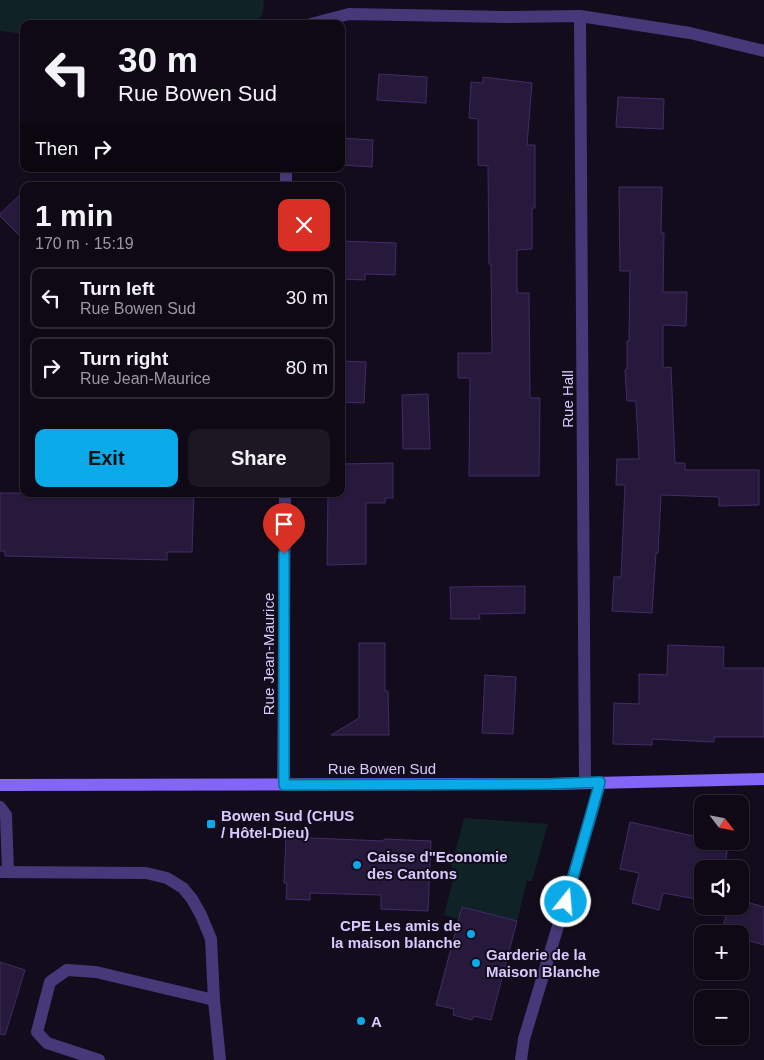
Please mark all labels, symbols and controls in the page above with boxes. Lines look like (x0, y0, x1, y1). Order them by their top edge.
icon: left (35, 40, 100, 105)
text: 30 m (118, 40, 198, 79)
text: Rue Bowen Sud (118, 81, 277, 106)
icon: right (88, 135, 116, 163)
text: Then (35, 138, 78, 159)
text: 1 min (35, 199, 113, 232)
button: close (278, 199, 330, 251)
text: 170 m · 15:19 (35, 235, 134, 252)
text: Turn left (80, 278, 155, 299)
icon: left (37, 284, 65, 312)
text: 30 m (286, 287, 328, 308)
text: Rue Bowen Sud (80, 300, 196, 317)
text: Turn right (80, 348, 168, 369)
icon: right (37, 354, 65, 382)
text: 80 m (286, 357, 328, 378)
text: Rue Jean-Maurice (80, 370, 211, 387)
street label: Rue Hall (559, 370, 576, 428)
button: Exit (35, 429, 178, 487)
button: Share (188, 429, 330, 487)
pin (263, 503, 305, 554)
icon: arrive (270, 510, 298, 538)
street label: Rue Jean-Maurice (260, 593, 277, 715)
street label: Rue Bowen Sud (328, 760, 436, 777)
north arrow (694, 795, 749, 850)
map controls (694, 795, 749, 1045)
place label: Bowen Sud (CHUS / Hôtel-Dieu) (221, 807, 354, 841)
marker: Bowen Sud (CHUS / Hôtel-Dieu) (205, 818, 217, 830)
place label: Caisse d"Economie des Cantons (367, 848, 508, 882)
marker: Caisse d"Economie des Cantons (351, 859, 363, 871)
button: sound (694, 860, 749, 915)
position arrow (539, 875, 591, 927)
place label: CPE Les amis de la maison blanche (331, 917, 461, 951)
button: + (694, 925, 749, 980)
marker: CPE Les amis de la maison blanche (465, 928, 477, 940)
place label: Garderie de la Maison Blanche (486, 946, 600, 980)
marker: Garderie de la Maison Blanche (470, 957, 482, 969)
button: − (694, 990, 749, 1045)
place label: A (371, 1013, 382, 1030)
marker: A (355, 1015, 367, 1027)

